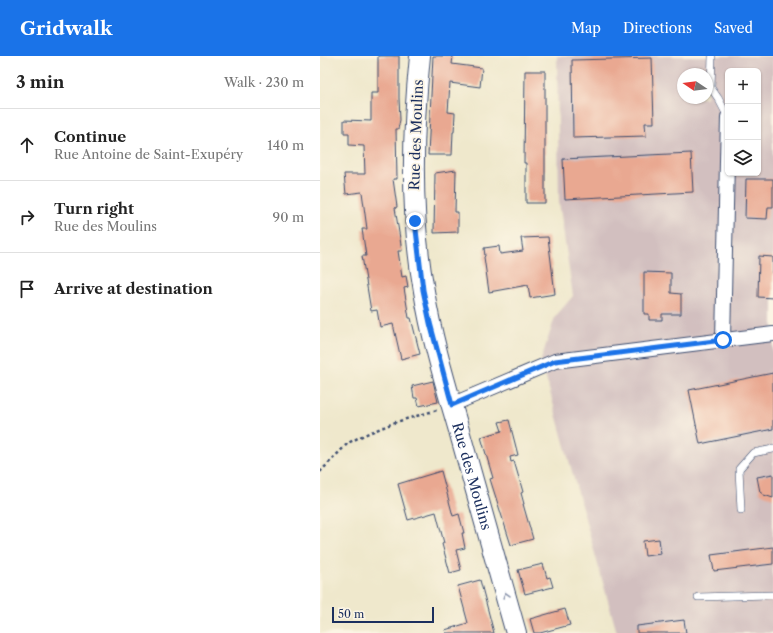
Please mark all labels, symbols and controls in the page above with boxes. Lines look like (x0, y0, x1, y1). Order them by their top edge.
text: Gridwalk (20, 17, 113, 40)
text: Map (571, 19, 601, 37)
text: Directions (623, 19, 692, 37)
text: Saved (714, 19, 753, 37)
north arrow (677, 68, 713, 104)
map controls (725, 68, 761, 176)
button: + (725, 68, 761, 104)
text: 3 min (16, 72, 65, 92)
text: Walk · 230 m (224, 74, 304, 90)
street label: Rue des Moulins (405, 79, 427, 191)
button: − (725, 104, 761, 140)
text: Continue (54, 127, 126, 146)
icon: ahead (16, 134, 38, 156)
text: 140 m (267, 137, 304, 153)
button: layers (725, 140, 761, 176)
text: Rue Antoine de Saint-Exupéry (54, 146, 243, 162)
text: Turn right (54, 199, 134, 218)
icon: right (16, 206, 38, 228)
text: 90 m (273, 209, 304, 225)
route end (406, 212, 424, 230)
text: Rue des Moulins (54, 218, 157, 234)
icon: arrive (16, 278, 38, 300)
text: Arrive at destination (54, 279, 213, 298)
route start (714, 331, 732, 349)
street label: Rue des Moulins (448, 420, 496, 532)
one-way arrow (502, 592, 510, 599)
scale bar (332, 605, 434, 624)
text: 50 m (338, 607, 364, 621)

